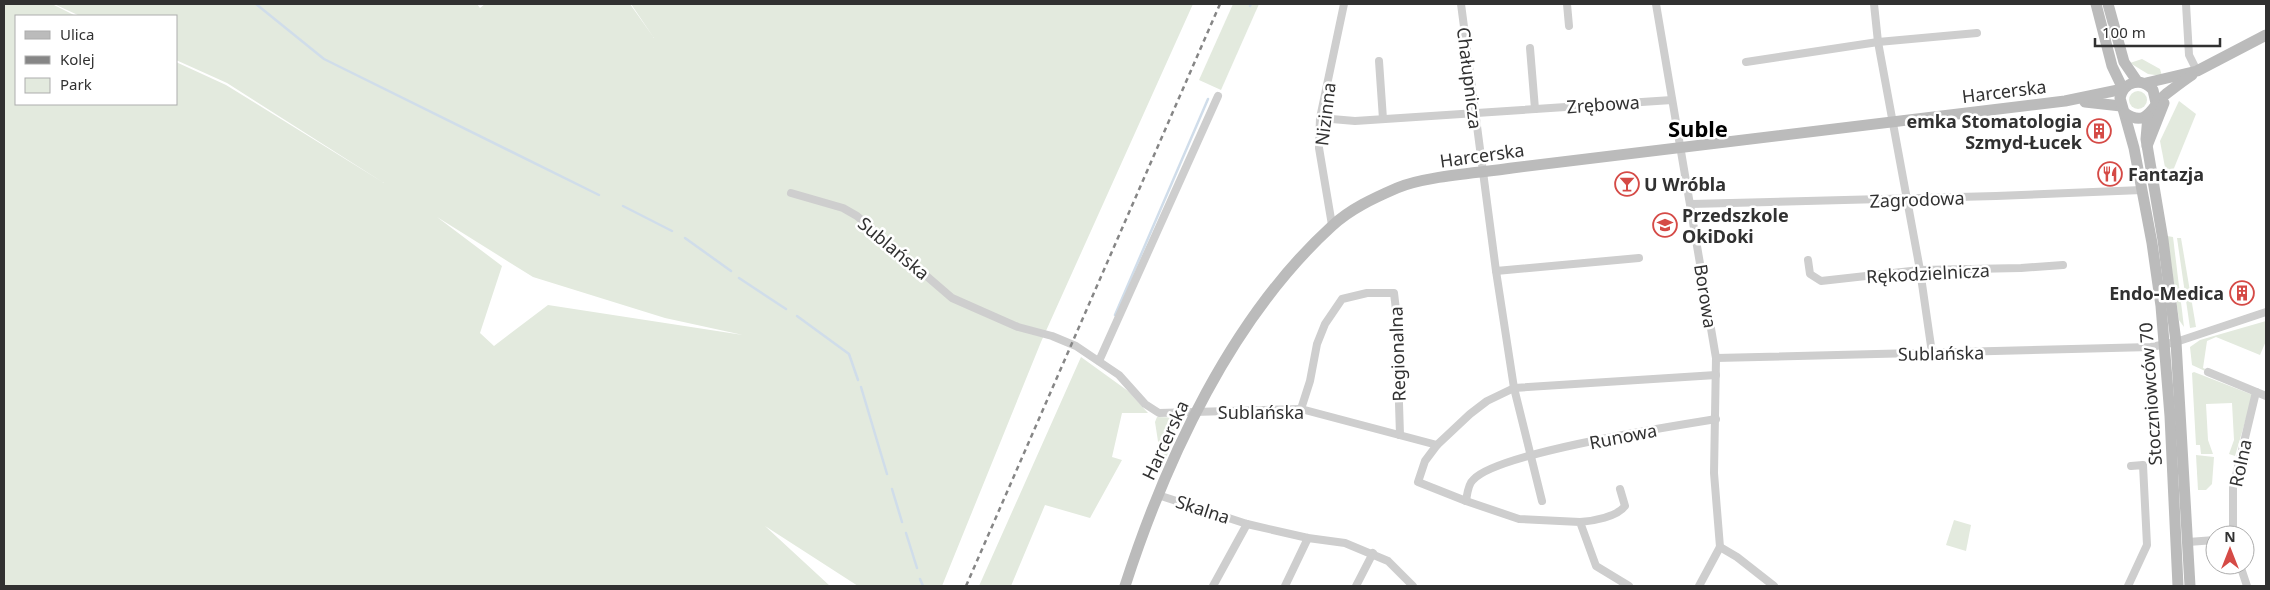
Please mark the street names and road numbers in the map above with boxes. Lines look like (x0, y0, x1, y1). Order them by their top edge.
street label: Chałupnicza (1452, 26, 1488, 130)
street label: Harcerska (1960, 74, 2048, 108)
street label: Nizinna (1309, 81, 1341, 147)
street label: Zrębowa (1566, 89, 1640, 119)
street label: Harcerska (1438, 137, 1526, 173)
street label: Zagrodowa (1869, 185, 1965, 213)
street label: Sublańska (853, 211, 935, 285)
street label: Rękodzielnicza (1866, 258, 1990, 288)
street label: Borowa (1689, 262, 1723, 330)
street label: Regionalna (1383, 306, 1411, 402)
street label: Stoczniowców 70 (2133, 322, 2167, 466)
street label: Sublańska (1898, 340, 1984, 366)
street label: Harcerska (1136, 396, 1194, 484)
street label: Sublańska (1218, 400, 1304, 424)
street label: Runowa (1587, 418, 1659, 454)
street label: Rolna (2223, 437, 2257, 489)
street label: Skalna (1173, 489, 1233, 529)

